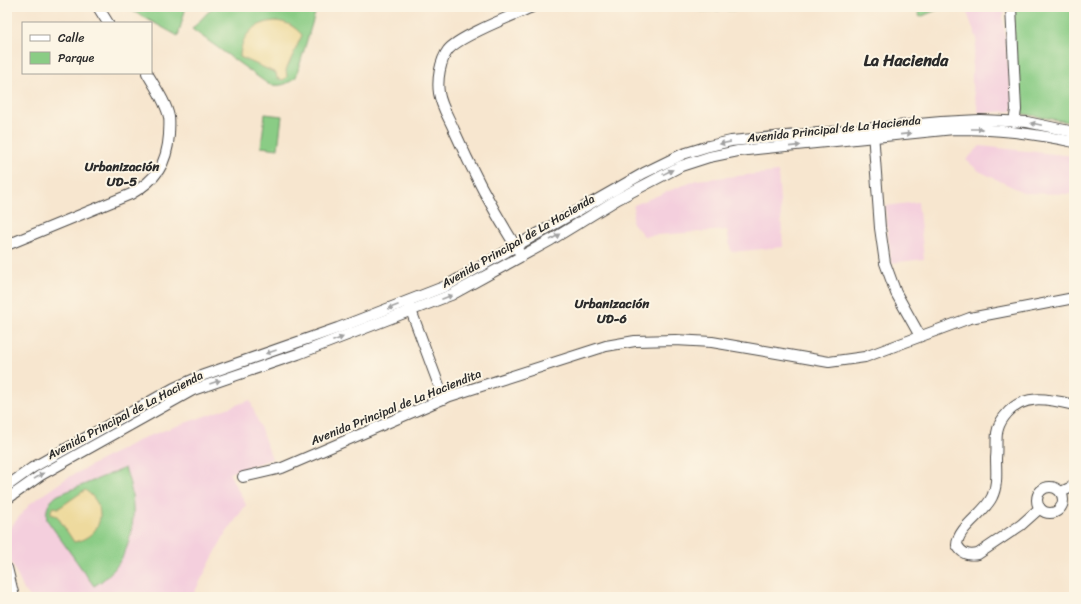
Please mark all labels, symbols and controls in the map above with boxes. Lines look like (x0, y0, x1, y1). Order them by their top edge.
legend (22, 22, 152, 74)
text: Calle (58, 27, 85, 49)
district label: La Hacienda (864, 46, 949, 75)
text: Parque (58, 47, 95, 69)
street label: Avenida Principal de La Hacienda (745, 109, 922, 149)
one-way arrow (1030, 120, 1042, 126)
one-way arrow (971, 126, 984, 132)
one-way arrow (900, 131, 912, 138)
one-way arrow (719, 140, 731, 146)
one-way arrow (789, 143, 801, 150)
district label: Urbanización UD-5 (85, 155, 160, 193)
one-way arrow (662, 169, 674, 175)
street label: Avenida Principal de La Hacienda (436, 188, 599, 295)
one-way arrow (550, 233, 561, 240)
district label: Urbanización UD-6 (575, 292, 650, 330)
one-way arrow (441, 293, 453, 299)
one-way arrow (387, 304, 399, 310)
one-way arrow (332, 336, 344, 342)
one-way arrow (265, 349, 277, 355)
street label: Avenida Principal de La Haciendita (306, 363, 485, 452)
street label: Avenida Principal de La Hacienda (42, 364, 207, 466)
one-way arrow (209, 378, 221, 384)
one-way arrow (33, 473, 45, 480)

